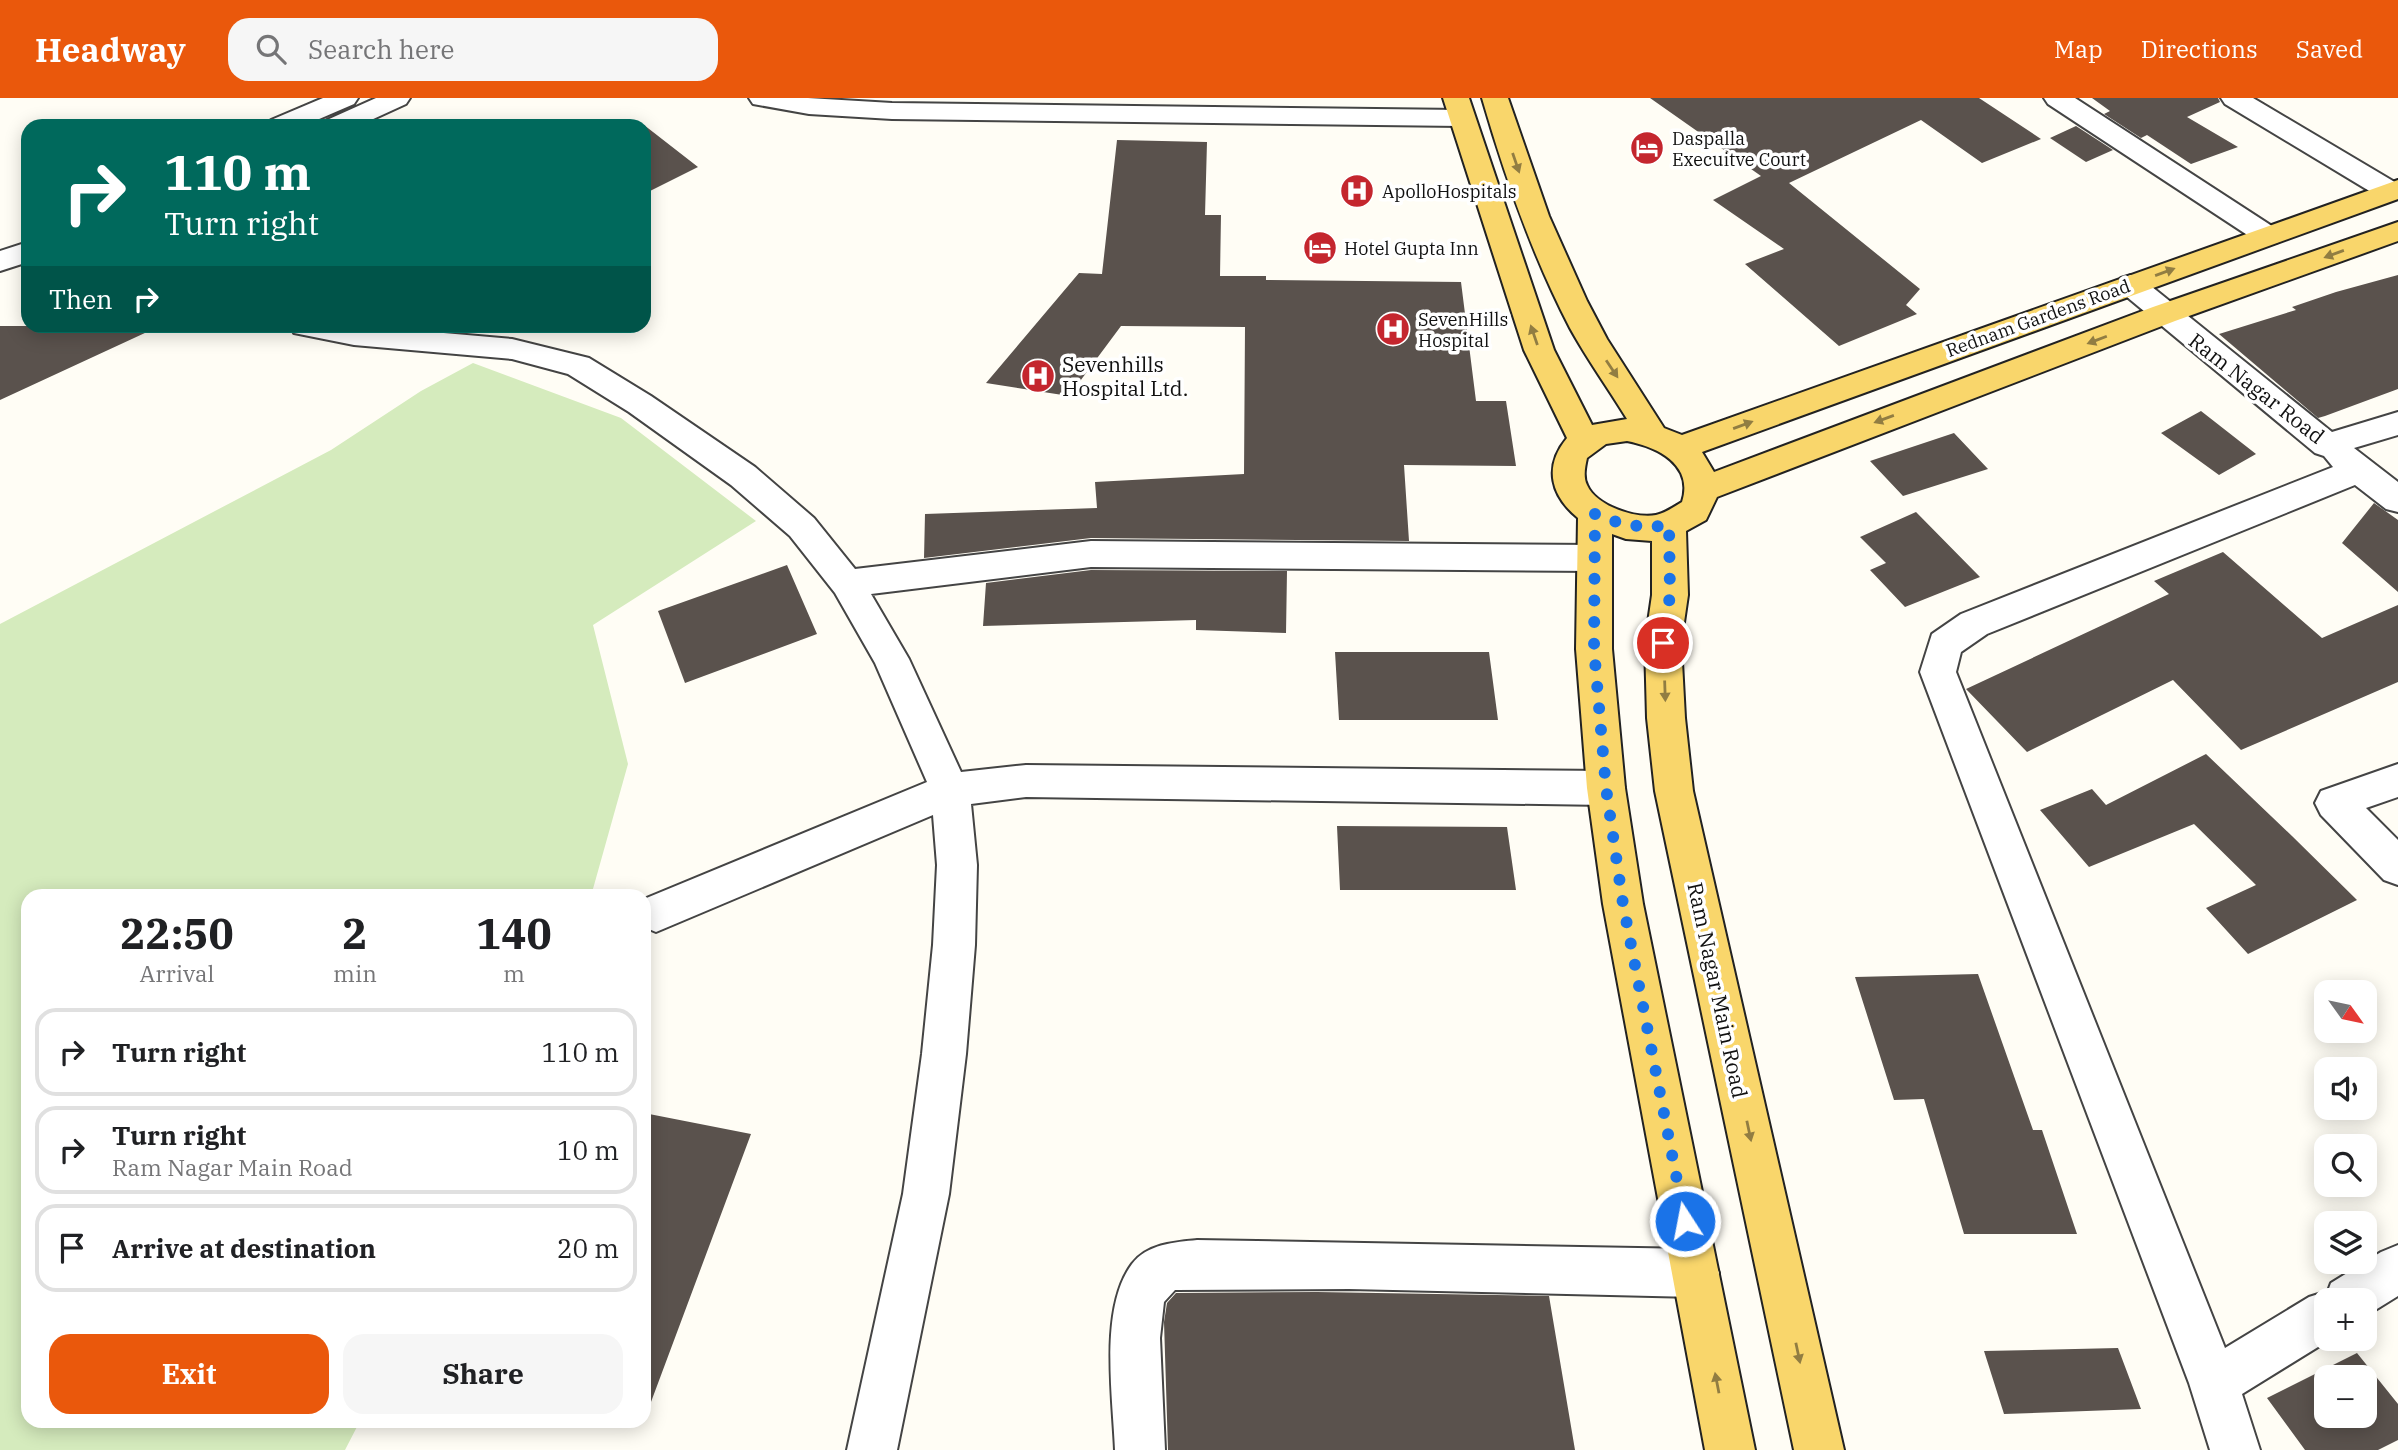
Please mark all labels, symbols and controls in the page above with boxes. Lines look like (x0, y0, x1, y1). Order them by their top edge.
search box (228, 18, 718, 81)
text: Headway (35, 28, 186, 71)
icon: search (252, 30, 290, 68)
text: Search here (308, 32, 454, 66)
text: Map (2054, 33, 2103, 65)
text: Directions (2141, 33, 2258, 65)
text: Saved (2296, 33, 2363, 65)
place label: Daspalla Execuitve Court (1672, 127, 1806, 171)
hotel icon: Daspalla Execuitve Court (1628, 129, 1666, 167)
text: 110 m (164, 140, 311, 203)
icon: right (49, 147, 140, 238)
one-way arrow (1511, 152, 1522, 173)
hospital icon: ApolloHospitals (1338, 172, 1376, 210)
place label: ApolloHospitals (1382, 180, 1517, 203)
text: Turn right (164, 202, 319, 244)
hotel icon: Hotel Gupta Inn (1301, 229, 1339, 267)
place label: Hotel Gupta Inn (1344, 237, 1479, 260)
one-way arrow (2323, 248, 2344, 259)
one-way arrow (2154, 267, 2175, 278)
street label: Rednam Gardens Road (1943, 274, 2133, 362)
icon: right (127, 280, 165, 318)
text: Then (49, 282, 113, 316)
place label: SevenHills Hospital (1418, 308, 1508, 352)
hospital icon: SevenHills Hospital (1374, 310, 1412, 348)
one-way arrow (1528, 324, 1539, 345)
street label: Ram Nagar Road (2183, 326, 2331, 450)
one-way arrow (2086, 335, 2107, 346)
place label: Sevenhills Hospital Ltd. (1062, 350, 1188, 402)
hospital icon: Sevenhills Hospital Ltd. (1019, 357, 1057, 395)
one-way arrow (1605, 359, 1618, 378)
one-way arrow (1873, 414, 1894, 425)
one-way arrow (1733, 419, 1754, 430)
pin (1633, 613, 1693, 673)
icon: arrive (1644, 624, 1682, 662)
one-way arrow (1659, 680, 1670, 702)
street label: Ram Nagar Main Road (1681, 880, 1755, 1101)
text: 22:50 (120, 906, 234, 961)
text: 2 (342, 906, 368, 961)
text: 140 (476, 906, 552, 961)
text: Arrival (140, 958, 214, 988)
text: min (333, 958, 377, 988)
text: m (503, 958, 525, 988)
north arrow (2314, 980, 2376, 1043)
map controls (2314, 980, 2377, 1428)
icon: right (53, 1033, 91, 1071)
text: Turn right (112, 1035, 246, 1069)
text: 110 m (541, 1035, 619, 1069)
button: sound (2314, 1057, 2377, 1120)
text: Turn right (112, 1118, 246, 1152)
one-way arrow (1743, 1120, 1754, 1142)
icon: right (53, 1131, 91, 1169)
text: 10 m (557, 1133, 619, 1167)
button: search (2314, 1134, 2377, 1197)
text: Ram Nagar Main Road (112, 1152, 353, 1182)
position arrow (1648, 1184, 1722, 1258)
button: layers (2314, 1211, 2377, 1274)
icon: arrive (53, 1229, 91, 1267)
text: Arrive at destination (112, 1231, 376, 1265)
text: 20 m (557, 1231, 619, 1265)
button: + (2314, 1288, 2377, 1351)
button: Exit (49, 1334, 329, 1414)
button: Share (343, 1334, 623, 1414)
one-way arrow (1792, 1342, 1803, 1364)
button: − (2314, 1365, 2377, 1428)
one-way arrow (1711, 1372, 1722, 1394)

